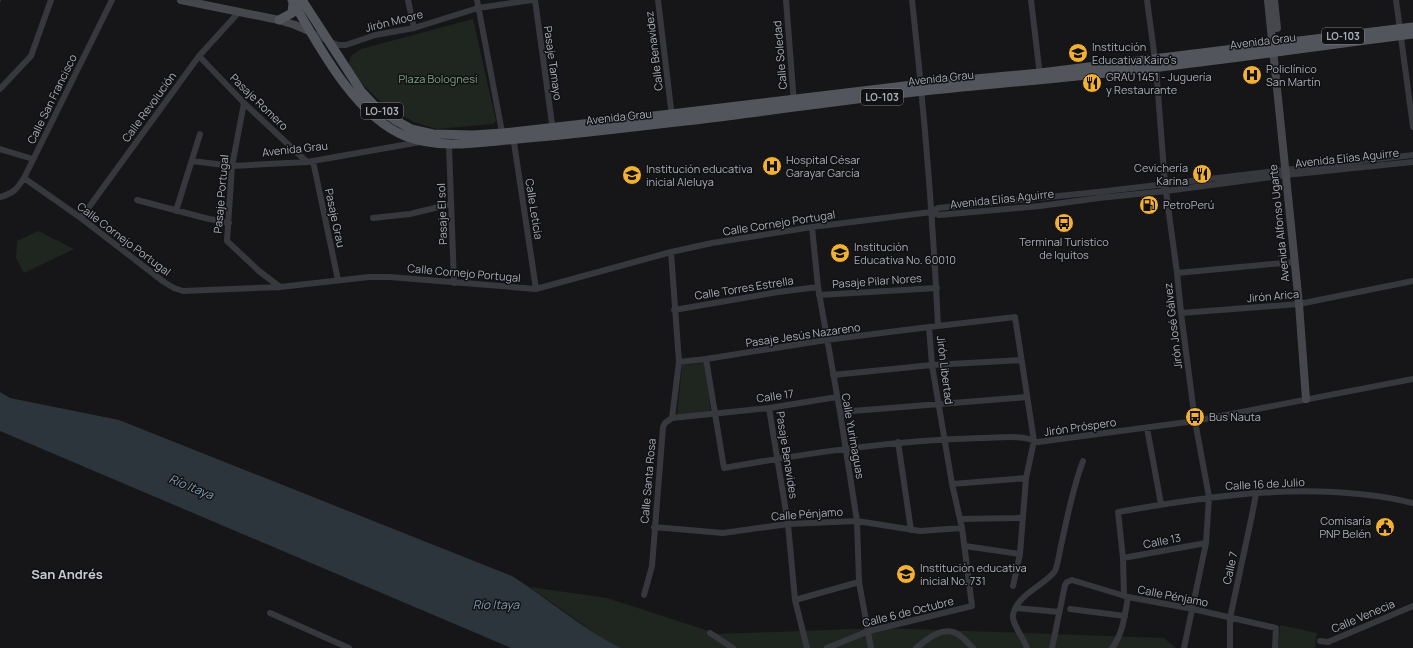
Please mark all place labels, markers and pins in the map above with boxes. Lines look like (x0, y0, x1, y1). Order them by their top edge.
place label: Institución Educativa Kairo's (1092, 39, 1177, 67)
school or university icon: Institución Educativa Kairo's (1067, 42, 1089, 64)
place label: Policlínico San Martín (1266, 61, 1320, 89)
hospital icon: Policlínico San Martín (1241, 64, 1263, 86)
place label: GRAU 1451 - Juguería y Restaurante (1106, 69, 1212, 97)
restaurant icon: GRAU 1451 - Juguería y Restaurante (1081, 72, 1103, 94)
place label: Hospital César Garayar García (786, 152, 860, 180)
hospital icon: Hospital César Garayar García (761, 155, 783, 177)
place label: Cevichería Karina (1134, 160, 1188, 188)
place label: Institución educativa inicial Aleluya (646, 161, 753, 189)
restaurant icon: Cevichería Karina (1191, 163, 1213, 185)
school or university icon: Institución educativa inicial Aleluya (621, 164, 643, 186)
fuel station icon: PetroPerú (1138, 194, 1160, 216)
place label: PetroPerú (1163, 197, 1214, 212)
bus stop icon: Terminal Turistico de Iquitos (1053, 212, 1075, 234)
place label: Terminal Turistico de Iquitos (1019, 234, 1109, 262)
place label: Institución Educativa No. 60010 (854, 239, 956, 267)
school or university icon: Institución Educativa No. 60010 (829, 242, 851, 264)
bus stop icon: Bus Nauta (1184, 406, 1206, 428)
place label: Bus Nauta (1209, 409, 1261, 424)
place label: Comisaría PNP Belén (1319, 513, 1371, 541)
public building icon: Comisaría PNP Belén (1374, 516, 1396, 538)
place label: Institución educativa inicial No. 731 (920, 560, 1027, 588)
school or university icon: Institución educativa inicial No. 731 (895, 563, 917, 585)

